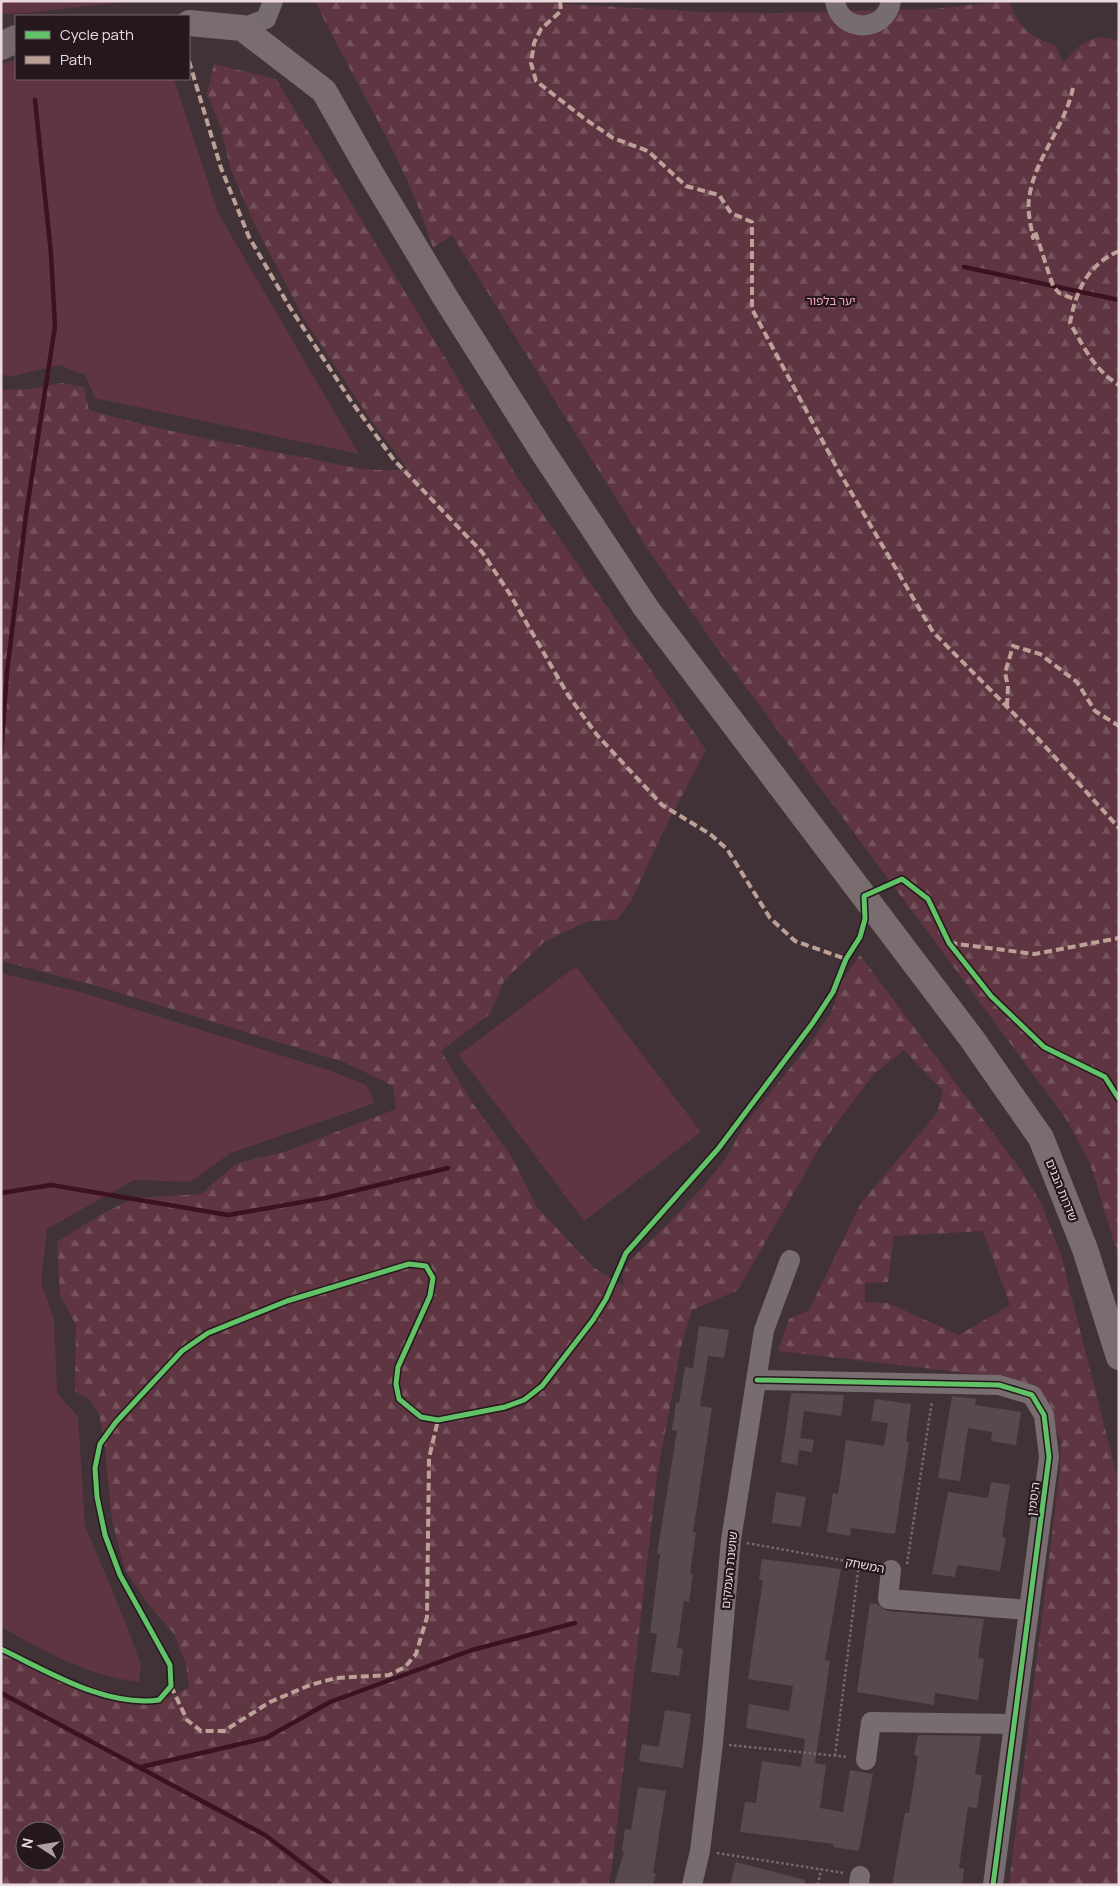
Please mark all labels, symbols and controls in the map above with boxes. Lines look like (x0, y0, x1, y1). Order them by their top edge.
legend (15, 15, 190, 80)
text: Cycle path (60, 24, 134, 45)
text: Path (60, 49, 92, 70)
park label: יער בלפור (806, 292, 856, 309)
street label: שדרות הבנים (1042, 1156, 1082, 1224)
street label: היסמין (1022, 1481, 1044, 1517)
street label: שושנת העמקים (716, 1530, 742, 1610)
street label: המשחק (844, 1553, 886, 1577)
north arrow (15, 1821, 65, 1871)
text: N (16, 1836, 37, 1850)

